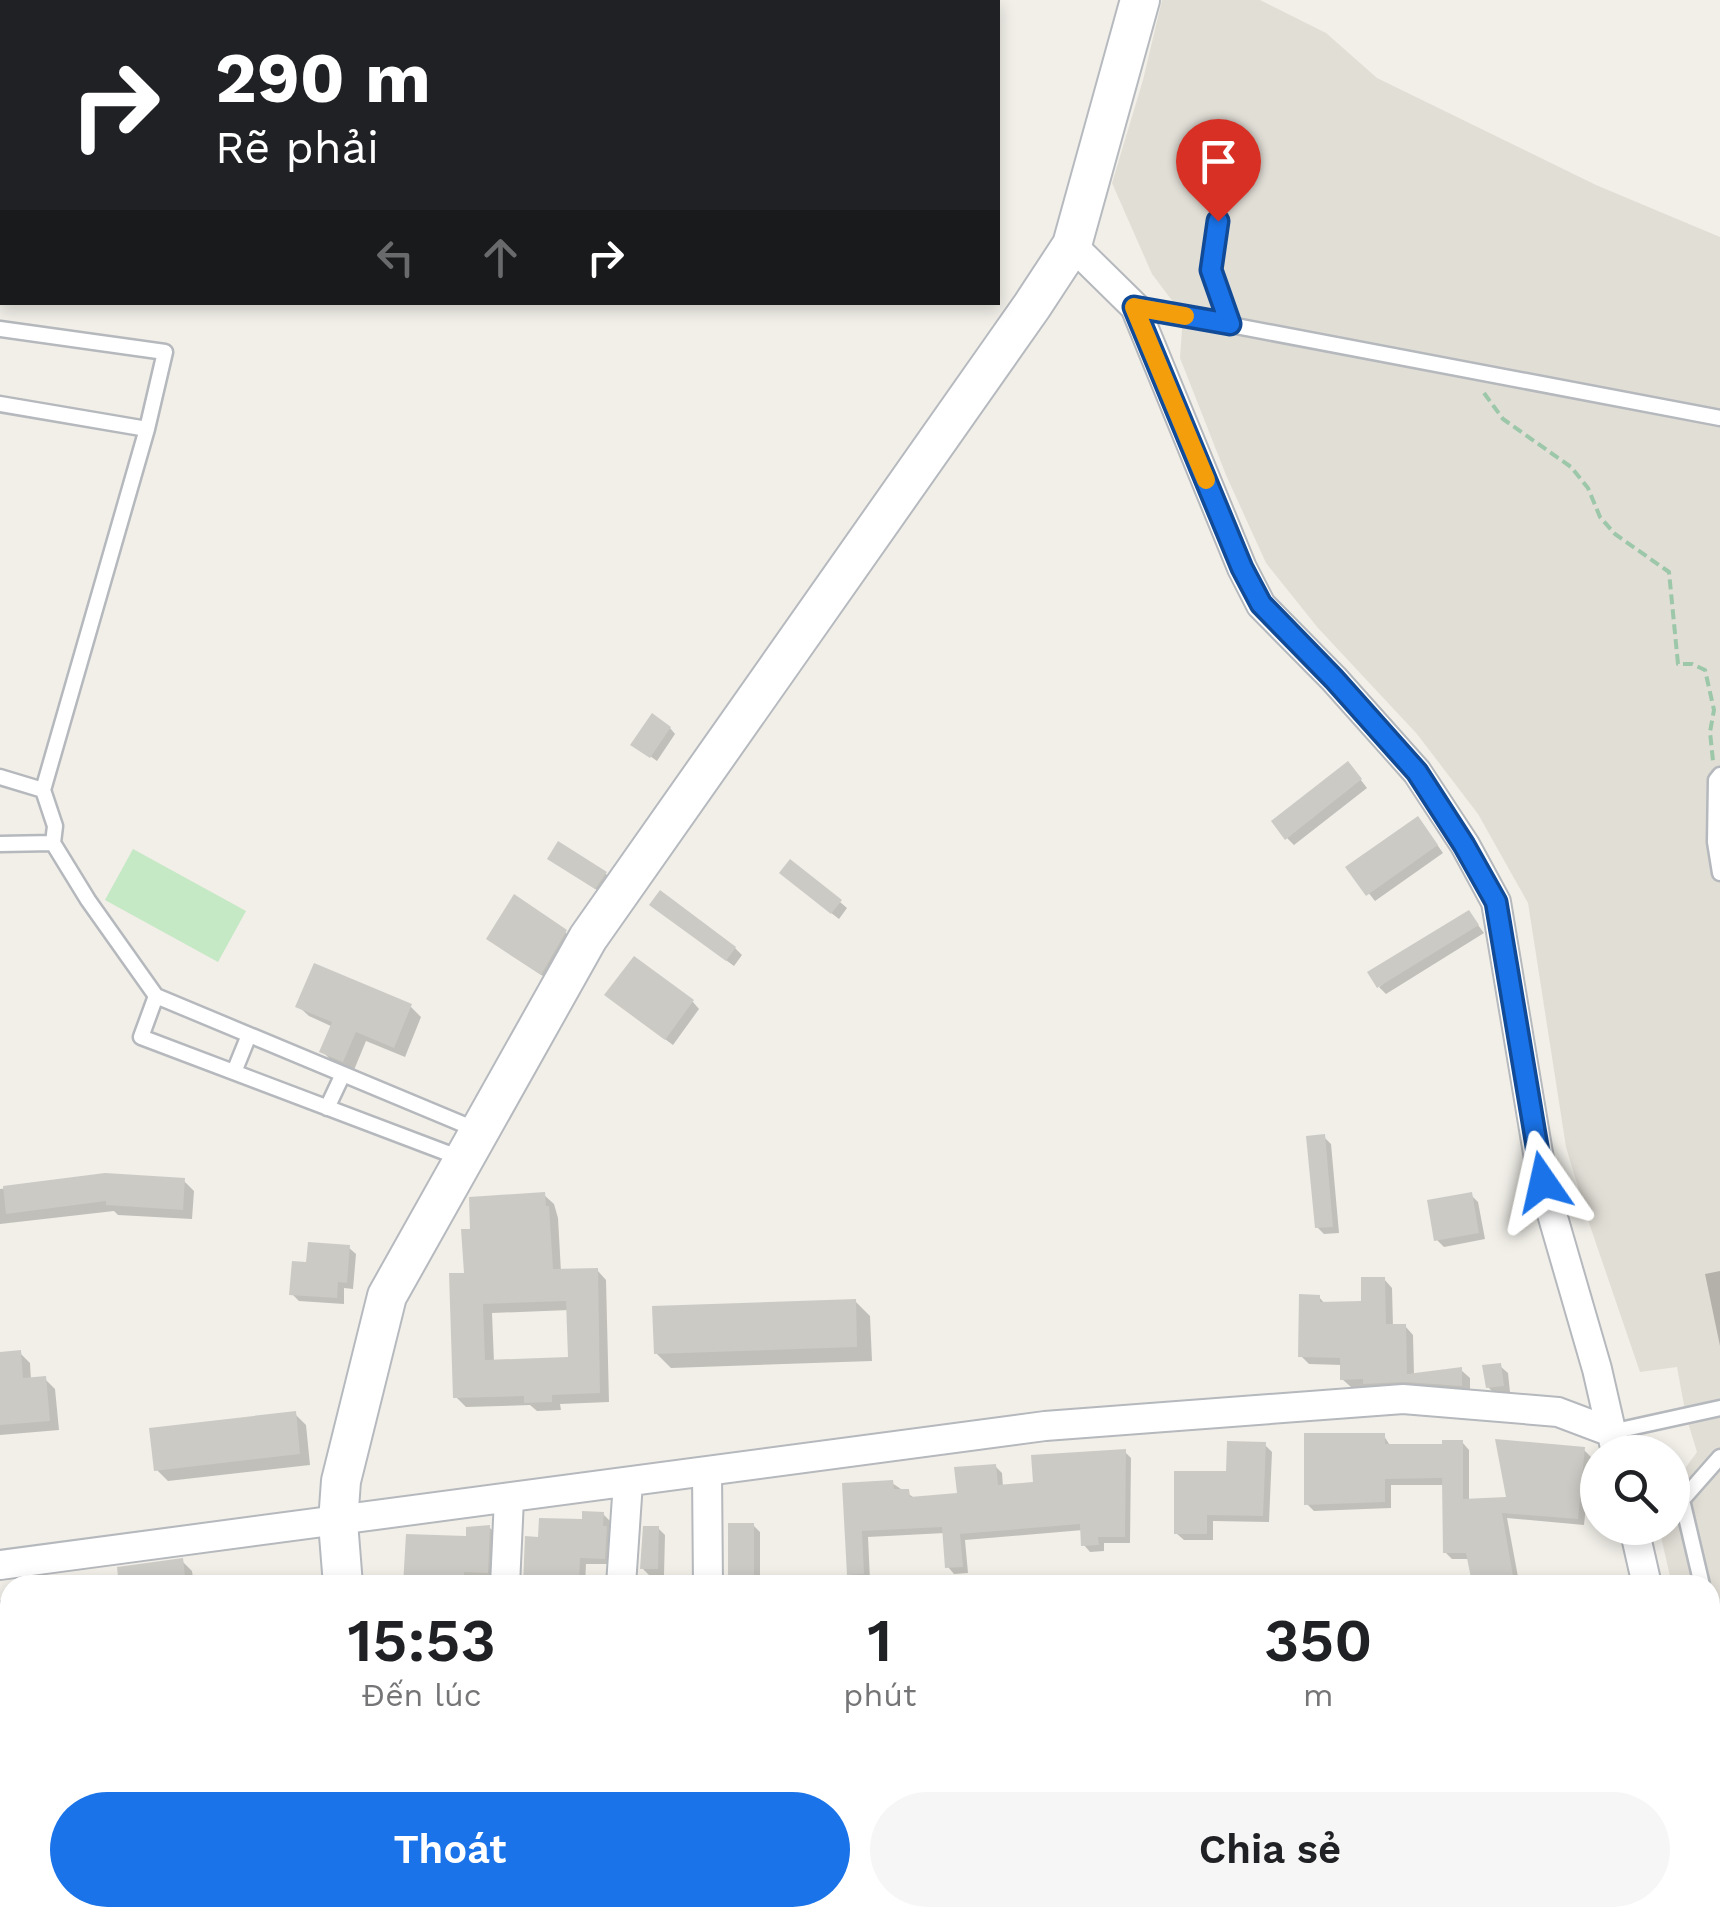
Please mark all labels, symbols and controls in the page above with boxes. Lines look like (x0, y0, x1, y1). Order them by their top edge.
text: 290 m (215, 37, 431, 119)
icon: right (50, 40, 180, 170)
pin (1176, 119, 1261, 222)
text: Rẽ phải (215, 121, 379, 174)
icon: arrive (1191, 134, 1246, 189)
icon: left (368, 230, 423, 285)
icon: ahead (473, 230, 528, 285)
icon: right (578, 230, 633, 285)
position arrow (1491, 1130, 1595, 1234)
map controls (1580, 1435, 1690, 1545)
button: search (1580, 1435, 1690, 1545)
text: 15:53 (348, 1605, 496, 1676)
text: 1 (867, 1605, 892, 1676)
text: 350 (1264, 1605, 1372, 1676)
text: Đến lúc (362, 1676, 482, 1714)
text: phút (843, 1676, 916, 1714)
text: m (1303, 1676, 1333, 1714)
button: Thoát (50, 1792, 850, 1907)
button: Chia sẻ (870, 1792, 1670, 1907)

